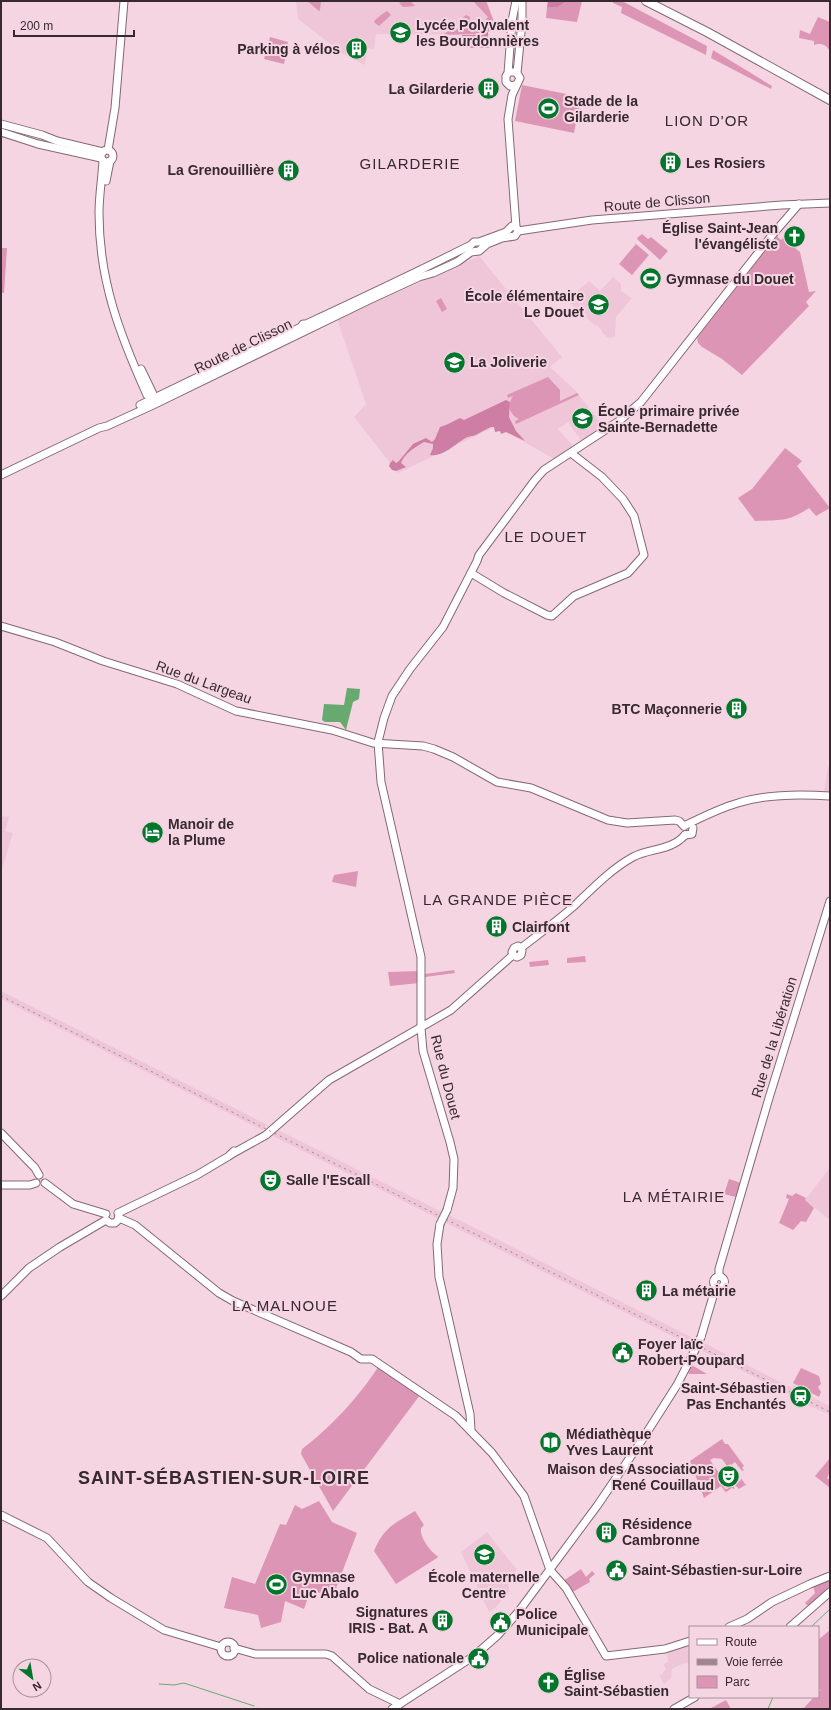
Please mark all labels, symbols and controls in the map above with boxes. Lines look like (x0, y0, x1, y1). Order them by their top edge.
scale bar (14, 12, 134, 38)
place label: Lycée Polyvalent les Bourdonnières (416, 17, 539, 49)
text: 200 m (20, 19, 53, 33)
school or university icon: Lycée Polyvalent les Bourdonnières (387, 20, 413, 46)
building icon: Parking à vélos (343, 36, 369, 62)
place label: Parking à vélos (237, 41, 340, 57)
building icon: La Gilarderie (476, 76, 502, 102)
place label: La Gilarderie (388, 81, 474, 97)
place label: Stade de la Gilarderie (564, 93, 638, 125)
sports icon: Stade de la Gilarderie (535, 96, 561, 122)
district label: LION D'OR (665, 112, 749, 129)
building icon: Les Rosiers (657, 150, 683, 176)
district label: GILARDERIE (360, 155, 460, 172)
place label: Les Rosiers (686, 155, 766, 171)
building icon: La Grenouillière (276, 157, 302, 183)
place label: La Grenouillière (167, 162, 274, 178)
street label: Route de Clisson (603, 189, 711, 215)
place label: Église Saint-Jean l'évangéliste (662, 220, 778, 252)
church icon: Église Saint-Jean l'évangéliste (781, 223, 807, 249)
sports icon: Gymnase du Douet (638, 266, 664, 292)
place label: Gymnase du Douet (666, 271, 794, 287)
place label: École élémentaire Le Douet (465, 288, 584, 320)
school or university icon: École élémentaire Le Douet (586, 291, 612, 317)
street label: Route de Clisson (192, 315, 294, 377)
school or university icon: La Joliverie (441, 349, 467, 375)
place label: La Joliverie (470, 354, 547, 370)
place label: École primaire privée Sainte-Bernadette (598, 403, 740, 435)
school or university icon: École primaire privée Sainte-Bernadette (569, 406, 595, 432)
district label: LE DOUET (504, 528, 588, 545)
street label: Rue du Largeau (154, 657, 254, 707)
building icon: BTC Maçonnerie (724, 696, 750, 722)
place label: BTC Maçonnerie (612, 701, 722, 717)
place label: Manoir de la Plume (168, 816, 234, 848)
hotel icon: Manoir de la Plume (140, 819, 166, 845)
district label: LA GRANDE PIÈCE (423, 891, 573, 908)
building icon: Clairfont (484, 914, 510, 940)
place label: Clairfont (512, 919, 570, 935)
street label: Rue de la Libération (748, 975, 800, 1099)
street label: Rue du Douet (428, 1033, 464, 1121)
theatre icon: Salle l'Escall (257, 1167, 283, 1193)
place label: Salle l'Escall (286, 1172, 370, 1188)
district label: LA MÉTAIRIE (623, 1188, 725, 1205)
building icon: La métairie (633, 1278, 659, 1304)
place label: La métairie (662, 1283, 736, 1299)
district label: LA MALNOUE (232, 1297, 338, 1314)
place label: Foyer laïc Robert-Poupard (638, 1336, 745, 1368)
public building icon: Foyer laïc Robert-Poupard (610, 1339, 636, 1365)
place label: Saint-Sébastien Pas Enchantés (681, 1380, 786, 1412)
station icon: Saint-Sébastien Pas Enchantés (788, 1383, 814, 1409)
place label: Médiathèque Yves Laurent (566, 1426, 653, 1458)
library icon: Médiathèque Yves Laurent (537, 1429, 563, 1455)
place label: Maison des Associations René Couillaud (547, 1461, 714, 1493)
theatre icon: Maison des Associations René Couillaud (716, 1464, 742, 1490)
district label: SAINT-SÉBASTIEN-SUR-LOIRE (78, 1467, 370, 1488)
place label: Résidence Cambronne (622, 1516, 700, 1548)
building icon: Résidence Cambronne (593, 1519, 619, 1545)
school or university icon: École maternelle Centre (471, 1542, 497, 1568)
public building icon: Saint-Sébastien-sur-Loire (604, 1557, 630, 1583)
place label: Saint-Sébastien-sur-Loire (632, 1562, 803, 1578)
place label: Gymnase Luc Abalo (292, 1569, 359, 1601)
place label: École maternelle Centre (428, 1569, 540, 1601)
sports icon: Gymnase Luc Abalo (263, 1572, 289, 1598)
place label: Signatures IRIS - Bat. A (348, 1604, 428, 1636)
place label: Police Municipale (516, 1606, 589, 1638)
building icon: Signatures IRIS - Bat. A (430, 1607, 456, 1633)
public building icon: Police Municipale (487, 1609, 513, 1635)
legend (689, 1626, 819, 1698)
text: Route (725, 1635, 757, 1649)
public building icon: Police nationale (466, 1645, 492, 1671)
place label: Police nationale (357, 1650, 464, 1666)
text: Voie ferrée (725, 1655, 783, 1669)
north arrow (12, 1658, 52, 1698)
place label: Église Saint-Sébastien (564, 1667, 669, 1699)
church icon: Église Saint-Sébastien (535, 1670, 561, 1696)
text: Parc (725, 1675, 750, 1689)
text: N (31, 1679, 44, 1694)

